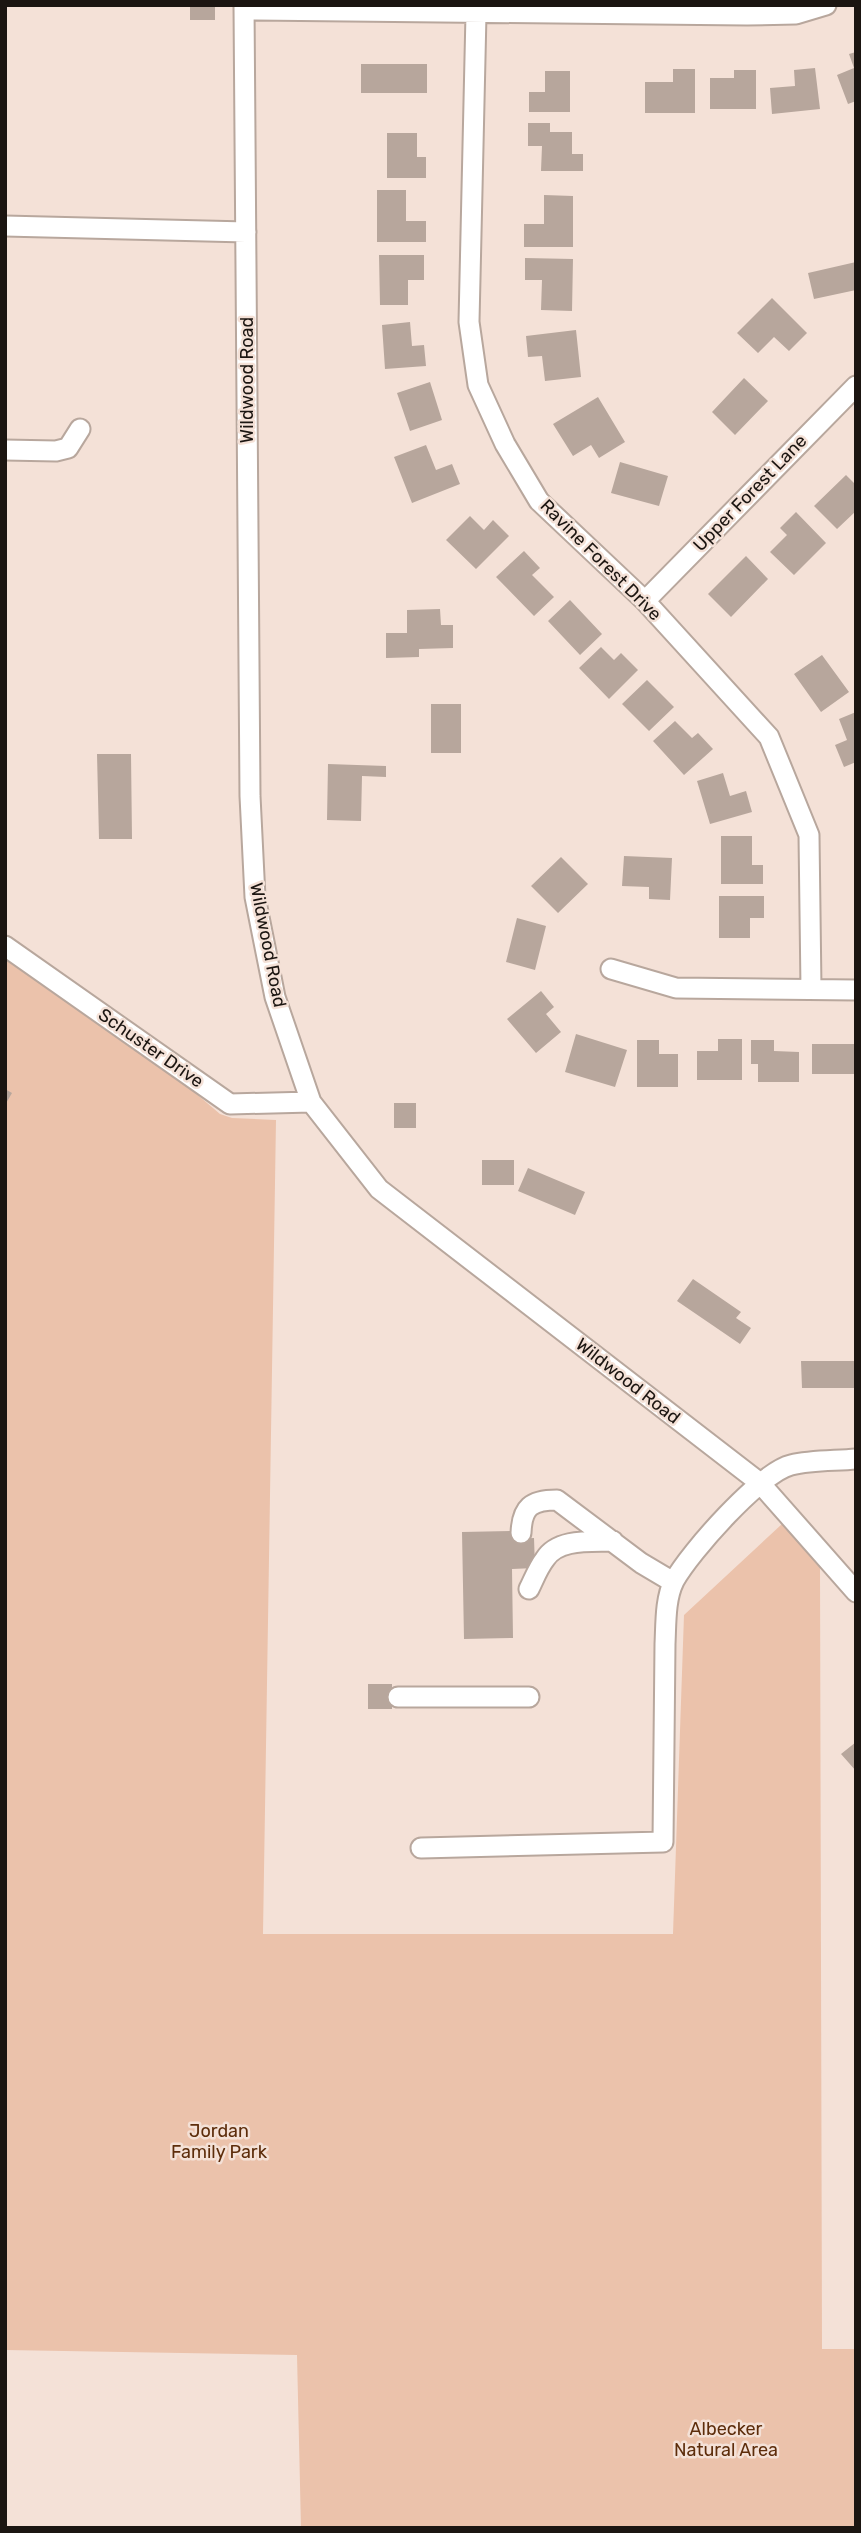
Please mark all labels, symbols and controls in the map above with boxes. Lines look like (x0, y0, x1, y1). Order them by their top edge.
street label: Wildwood Road (236, 317, 258, 443)
street label: Upper Forest Lane (689, 430, 811, 556)
street label: Ravine Forest Drive (536, 495, 666, 625)
street label: Wildwood Road (245, 881, 291, 1009)
street label: Schuster Drive (94, 1004, 208, 1092)
street label: Wildwood Road (571, 1333, 685, 1429)
park label: Jordan Family Park (171, 2120, 268, 2163)
park label: Albecker Natural Area (674, 2418, 778, 2461)

